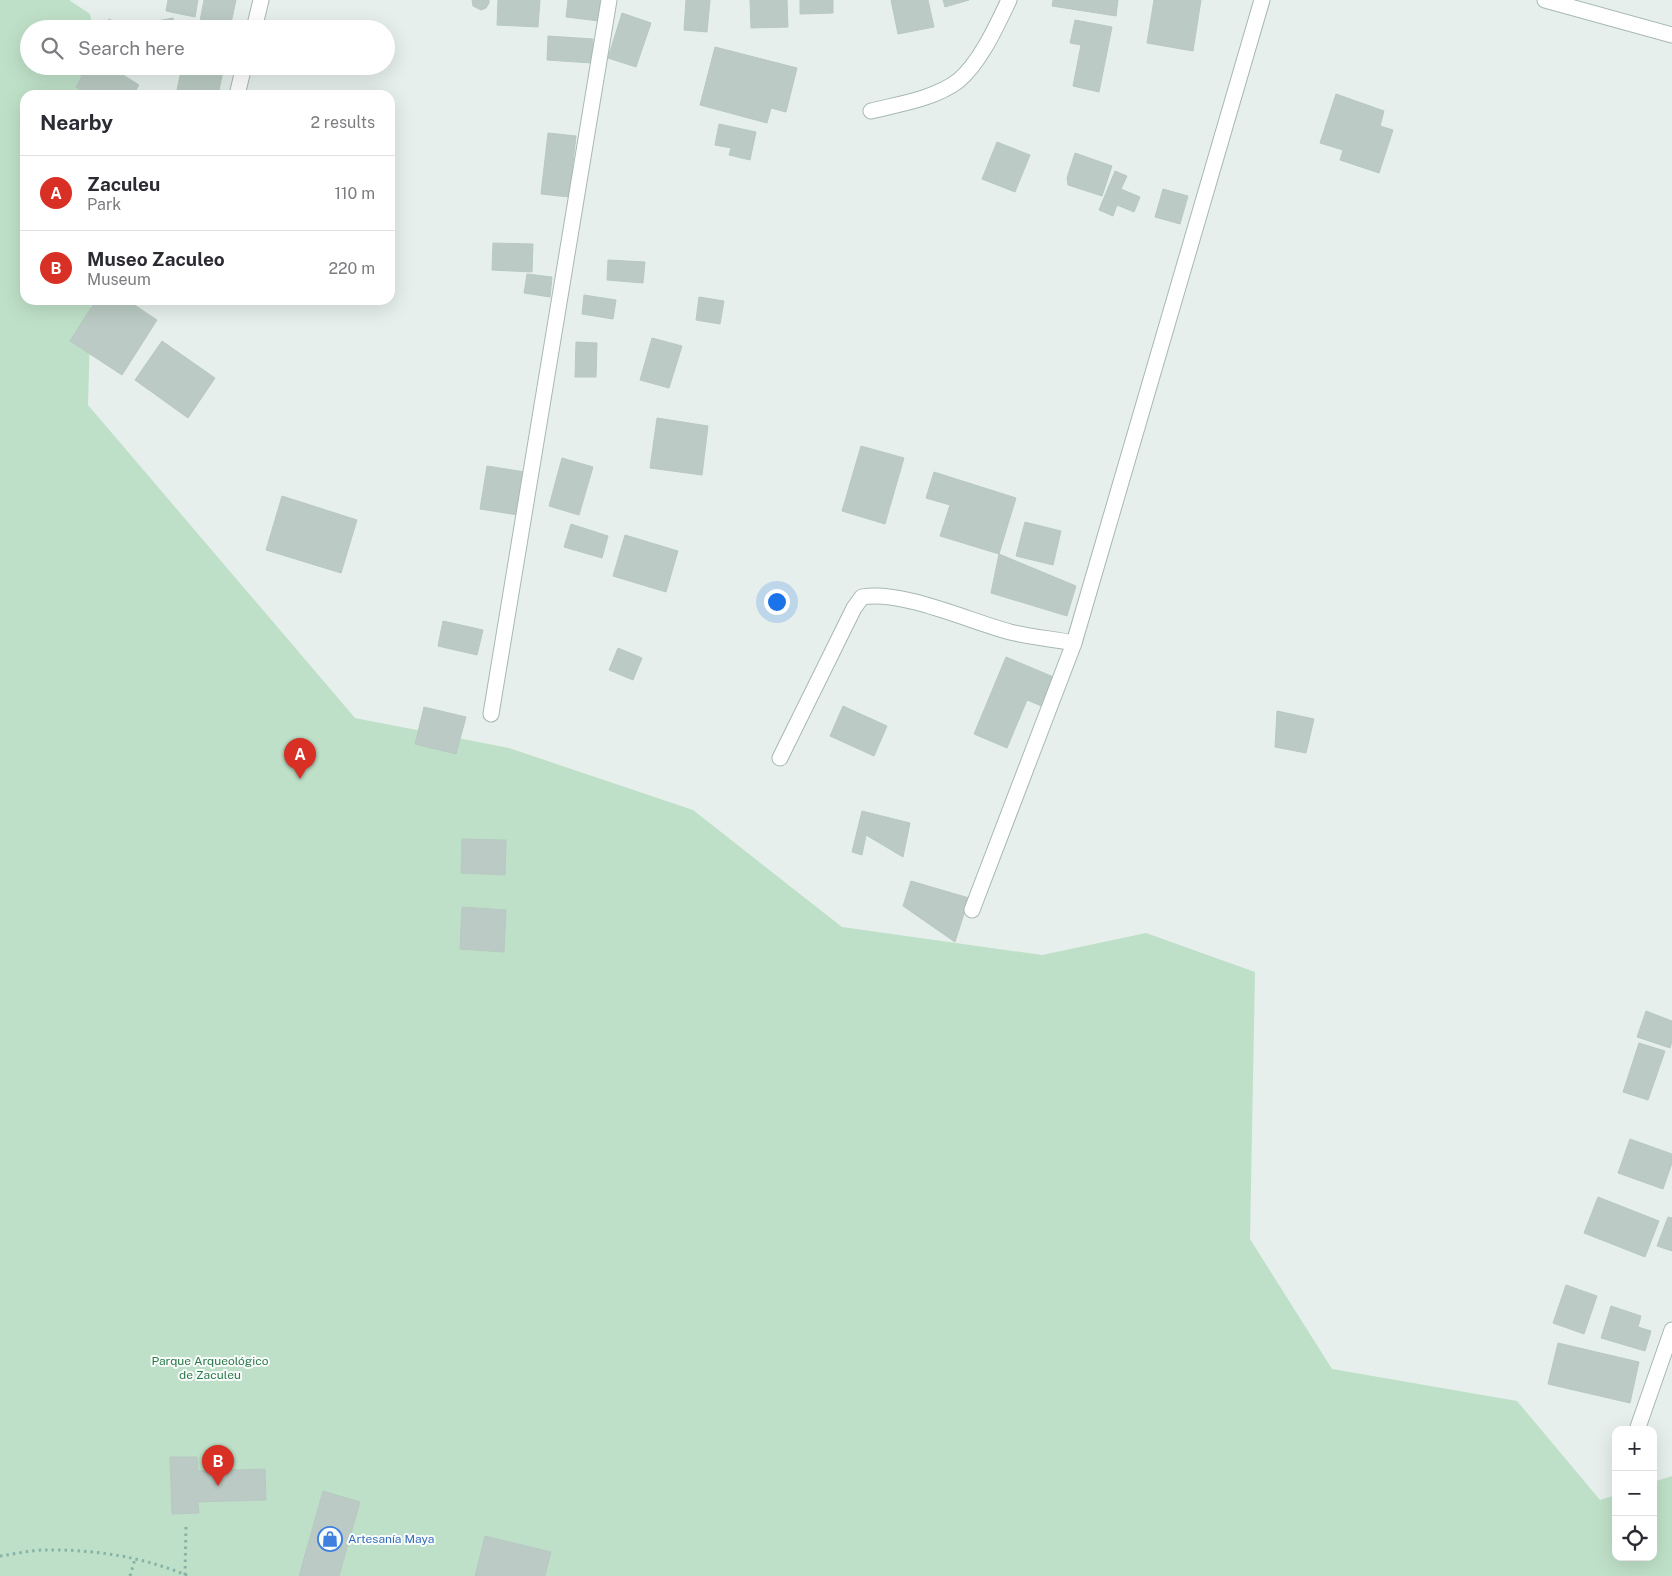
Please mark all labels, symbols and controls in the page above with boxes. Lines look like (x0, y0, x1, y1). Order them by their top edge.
search box (20, 20, 395, 75)
icon: search (38, 34, 66, 62)
text: Search here (78, 37, 185, 59)
text: Nearby (40, 110, 113, 135)
text: 2 results (310, 113, 375, 132)
text: Zaculeu (87, 173, 160, 195)
text: A (50, 184, 62, 203)
text: 110 m (334, 184, 375, 203)
text: Park (87, 195, 121, 214)
text: Museo Zaculeo (87, 248, 225, 270)
text: B (51, 259, 61, 278)
text: 220 m (328, 259, 375, 278)
text: Museum (87, 270, 151, 289)
your location (764, 589, 790, 615)
pin: A (284, 738, 316, 779)
park label: Parque Arqueológico de Zaculeu (151, 1354, 269, 1382)
map controls (1612, 1426, 1657, 1561)
button: + (1612, 1426, 1657, 1471)
pin: B (202, 1445, 234, 1486)
button: − (1612, 1471, 1657, 1516)
button: locate (1612, 1516, 1657, 1561)
shop icon: Artesanía Maya (317, 1526, 343, 1552)
place label: Artesanía Maya (348, 1532, 434, 1546)

